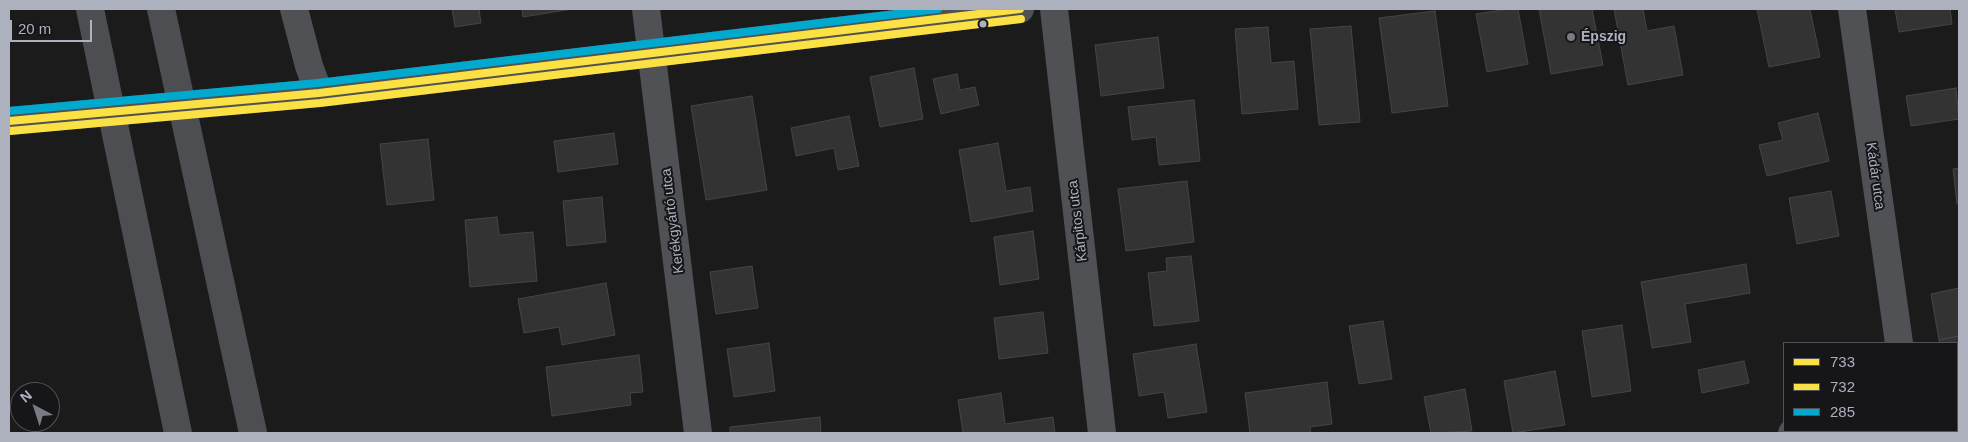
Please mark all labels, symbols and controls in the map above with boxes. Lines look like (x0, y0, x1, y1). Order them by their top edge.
scale bar (12, 10, 95, 42)
unlabelled marker (978, 19, 988, 29)
text: 20 m (18, 20, 51, 37)
place label: Épszig (1581, 29, 1626, 45)
marker: Épszig (1565, 31, 1577, 43)
street label: Kádár utca (1862, 141, 1888, 211)
street label: Kerékgyártó utca (658, 167, 688, 275)
street label: Kárpitos utca (1065, 179, 1091, 263)
legend (1783, 342, 1958, 432)
text: 733 (1830, 353, 1855, 370)
text: 732 (1830, 378, 1855, 395)
north arrow (10, 382, 60, 432)
text: N (17, 387, 35, 406)
text: 285 (1830, 403, 1855, 420)

